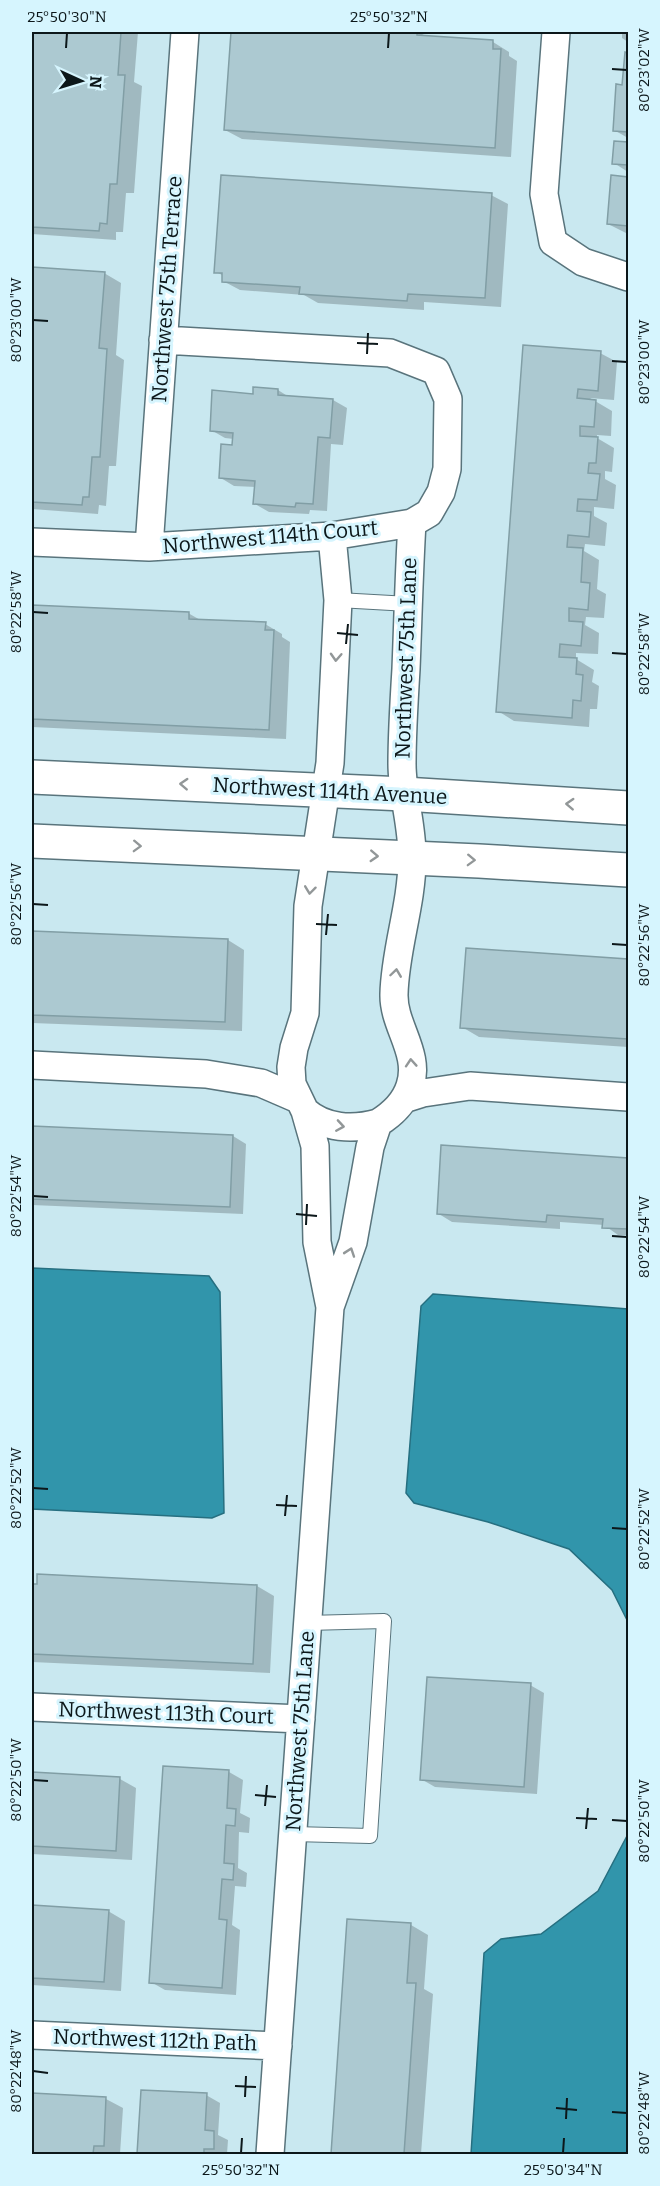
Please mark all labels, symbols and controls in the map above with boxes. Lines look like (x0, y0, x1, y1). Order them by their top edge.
text: 25°50'30"N (27, 8, 107, 26)
text: 25°50'32"N (350, 8, 428, 26)
text: 80°23'02"W (635, 27, 653, 112)
north arrow (51, 51, 111, 111)
text: N (86, 75, 105, 89)
street label: Northwest 75th Terrace (146, 175, 188, 403)
text: 80°23'00"W (7, 277, 25, 363)
text: 80°23'00"W (635, 319, 653, 405)
street label: Northwest 114th Court (161, 515, 379, 559)
street label: Northwest 75th Lane (390, 557, 422, 759)
text: 80°22'58"W (7, 570, 25, 653)
text: 80°22'58"W (635, 612, 653, 695)
one-way arrow (329, 653, 342, 662)
street label: Northwest 114th Avenue (212, 772, 448, 810)
one-way arrow (180, 778, 189, 791)
one-way arrow (565, 798, 574, 811)
one-way arrow (133, 839, 142, 852)
one-way arrow (369, 850, 378, 863)
one-way arrow (467, 854, 476, 867)
text: 80°22'56"W (7, 862, 25, 945)
one-way arrow (304, 885, 316, 894)
text: 80°22'56"W (635, 903, 653, 986)
one-way arrow (390, 968, 402, 978)
one-way arrow (405, 1059, 418, 1068)
one-way arrow (334, 1119, 344, 1132)
text: 80°22'54"W (7, 1154, 25, 1237)
text: 80°22'54"W (635, 1195, 653, 1278)
one-way arrow (342, 1247, 355, 1258)
text: 80°22'52"W (7, 1446, 25, 1529)
text: 80°22'52"W (635, 1487, 653, 1570)
street label: Northwest 75th Lane (280, 1630, 320, 1832)
street label: Northwest 113th Court (58, 1696, 275, 1730)
text: 80°22'50"W (7, 1738, 25, 1822)
text: 80°22'50"W (635, 1779, 653, 1863)
street label: Northwest 112th Path (52, 2023, 258, 2057)
text: 80°22'48"W (7, 2029, 25, 2113)
text: 80°22'48"W (635, 2071, 653, 2155)
text: 25°50'32"N (202, 2161, 280, 2179)
text: 25°50'34"N (524, 2161, 602, 2179)

